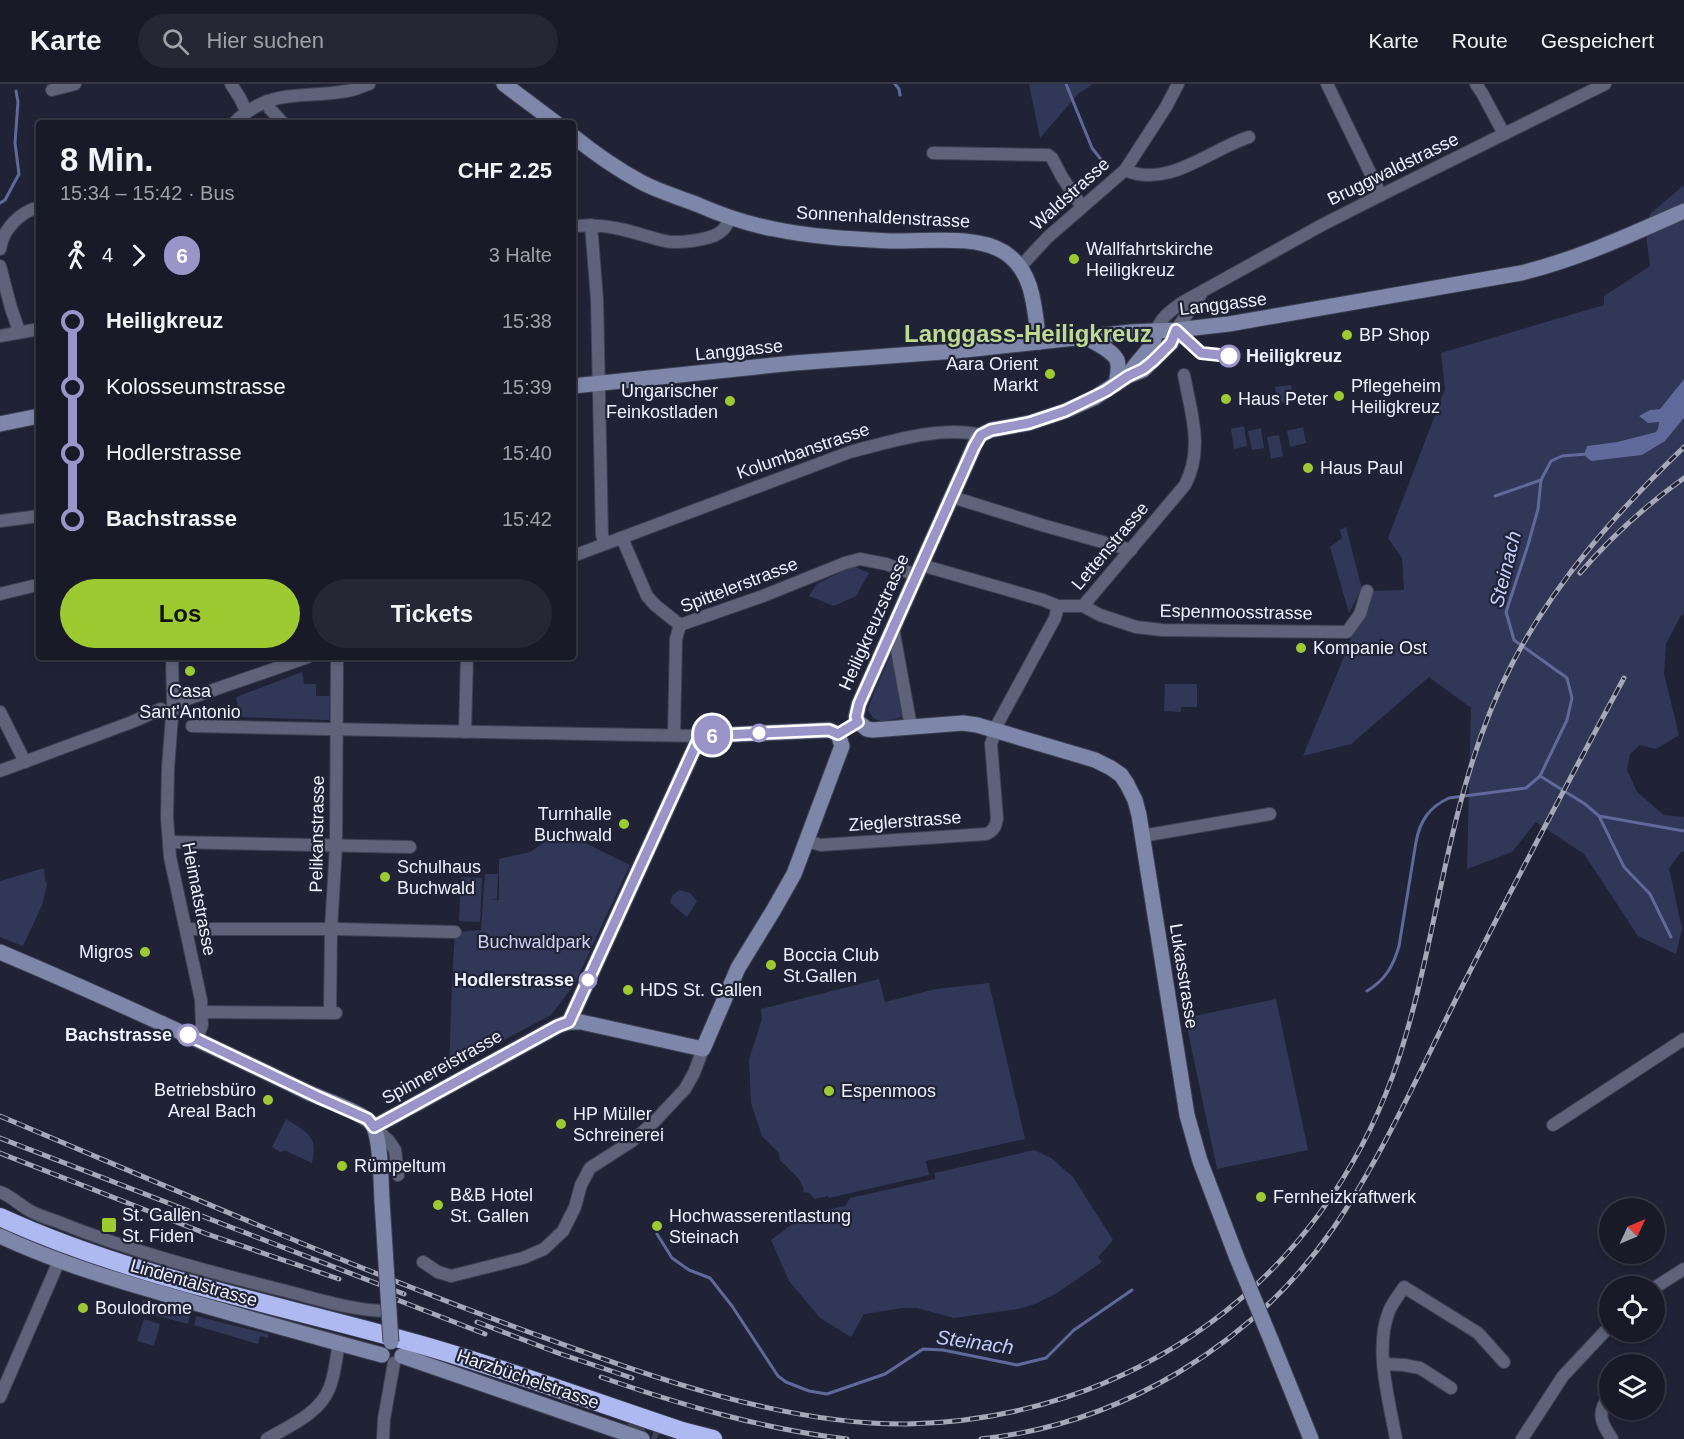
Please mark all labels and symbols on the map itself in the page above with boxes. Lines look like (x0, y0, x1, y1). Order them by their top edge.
street label: Bruggwaldstrasse (1324, 129, 1462, 209)
street label: Waldstrasse (1027, 154, 1113, 234)
street label: Sonnenhaldenstrasse (796, 202, 970, 232)
place label: Wallfahrtskirche Heiligkreuz (1086, 239, 1213, 280)
marker: Wallfahrtskirche Heiligkreuz (1067, 252, 1081, 266)
street label: Langgasse (1178, 289, 1268, 319)
district label: Langgass-Heiligkreuz (904, 320, 1152, 347)
place label: BP Shop (1359, 325, 1430, 345)
marker: BP Shop (1340, 328, 1354, 342)
street label: Langgasse (694, 335, 784, 365)
marker: Heiligkreuz (1218, 345, 1240, 367)
place label: Heiligkreuz (1246, 346, 1342, 366)
place label: Aara Orient Markt (946, 354, 1038, 395)
marker: Aara Orient Markt (1043, 367, 1057, 381)
place label: Pflegeheim Heiligkreuz (1351, 376, 1441, 417)
place label: Ungarischer Feinkostladen (606, 381, 718, 422)
place label: Haus Peter (1238, 389, 1328, 409)
marker: Pflegeheim Heiligkreuz (1332, 389, 1346, 403)
marker: Haus Peter (1219, 392, 1233, 406)
marker: Ungarischer Feinkostladen (723, 394, 737, 408)
street label: Kolumbanstrasse (734, 419, 872, 483)
place label: Haus Paul (1320, 458, 1403, 478)
marker: Haus Paul (1301, 461, 1315, 475)
street label: Lettenstrasse (1068, 498, 1152, 594)
water label: Steinach (1485, 529, 1525, 609)
street label: Heiligkreuzstrasse (835, 551, 913, 693)
street label: Spittelerstrasse (678, 553, 800, 617)
street label: Espenmoosstrasse (1159, 601, 1313, 623)
place label: Kompanie Ost (1313, 638, 1427, 658)
marker: Kompanie Ost (1294, 641, 1308, 655)
marker: Casa Sant'Antonio (183, 664, 197, 678)
place label: Casa Sant'Antonio (139, 681, 241, 722)
line badge: 6 (692, 716, 732, 754)
unlabelled marker (750, 724, 768, 742)
street label: Pelikanstrasse (306, 775, 328, 893)
place label: Turnhalle Buchwald (534, 804, 612, 845)
street label: Zieglerstrasse (848, 807, 962, 835)
marker: Turnhalle Buchwald (617, 817, 631, 831)
street label: Heimatstrasse (178, 841, 220, 957)
place label: Schulhaus Buchwald (397, 857, 481, 898)
marker: Schulhaus Buchwald (378, 870, 392, 884)
street label: Lukasstrasse (1166, 922, 1202, 1030)
park label: Buchwaldpark (477, 932, 592, 952)
place label: Migros (79, 942, 133, 962)
marker: Migros (138, 945, 152, 959)
place label: Boccia Club St.Gallen (783, 945, 879, 986)
marker: Boccia Club St.Gallen (764, 958, 778, 972)
place label: Hodlerstrasse (454, 970, 574, 990)
marker: Hodlerstrasse (579, 971, 597, 989)
place label: HDS St. Gallen (640, 980, 762, 1000)
marker: HDS St. Gallen (621, 983, 635, 997)
marker: Bachstrasse (177, 1024, 199, 1046)
place label: Bachstrasse (65, 1025, 172, 1045)
street label: Spinnereistrasse (379, 1026, 505, 1108)
place label: Betriebsbüro Areal Bach (154, 1080, 256, 1121)
place label: Espenmoos (841, 1081, 936, 1101)
marker: Espenmoos (822, 1084, 836, 1098)
marker: Betriebsbüro Areal Bach (261, 1093, 275, 1107)
place label: HP Müller Schreinerei (573, 1104, 664, 1145)
marker: HP Müller Schreinerei (554, 1117, 568, 1131)
place label: Rümpeltum (354, 1156, 446, 1176)
marker: Rümpeltum (335, 1159, 349, 1173)
place label: B&B Hotel St. Gallen (450, 1185, 533, 1226)
place label: Fernheizkraftwerk (1273, 1187, 1417, 1207)
marker: Fernheizkraftwerk (1254, 1190, 1268, 1204)
marker: B&B Hotel St. Gallen (431, 1198, 445, 1212)
north arrow (1599, 1198, 1665, 1264)
place label: St. Gallen St. Fiden (122, 1205, 201, 1246)
place label: Hochwasserentlastung Steinach (669, 1206, 851, 1247)
marker: St. Gallen St. Fiden (100, 1216, 118, 1234)
marker: Hochwasserentlastung Steinach (650, 1219, 664, 1233)
street label: Lindentalstrasse (128, 1255, 260, 1311)
place label: Boulodrome (95, 1298, 192, 1318)
marker: Boulodrome (76, 1301, 90, 1315)
water label: Steinach (935, 1326, 1015, 1358)
street label: Harzbüchelstrasse (454, 1345, 602, 1413)

